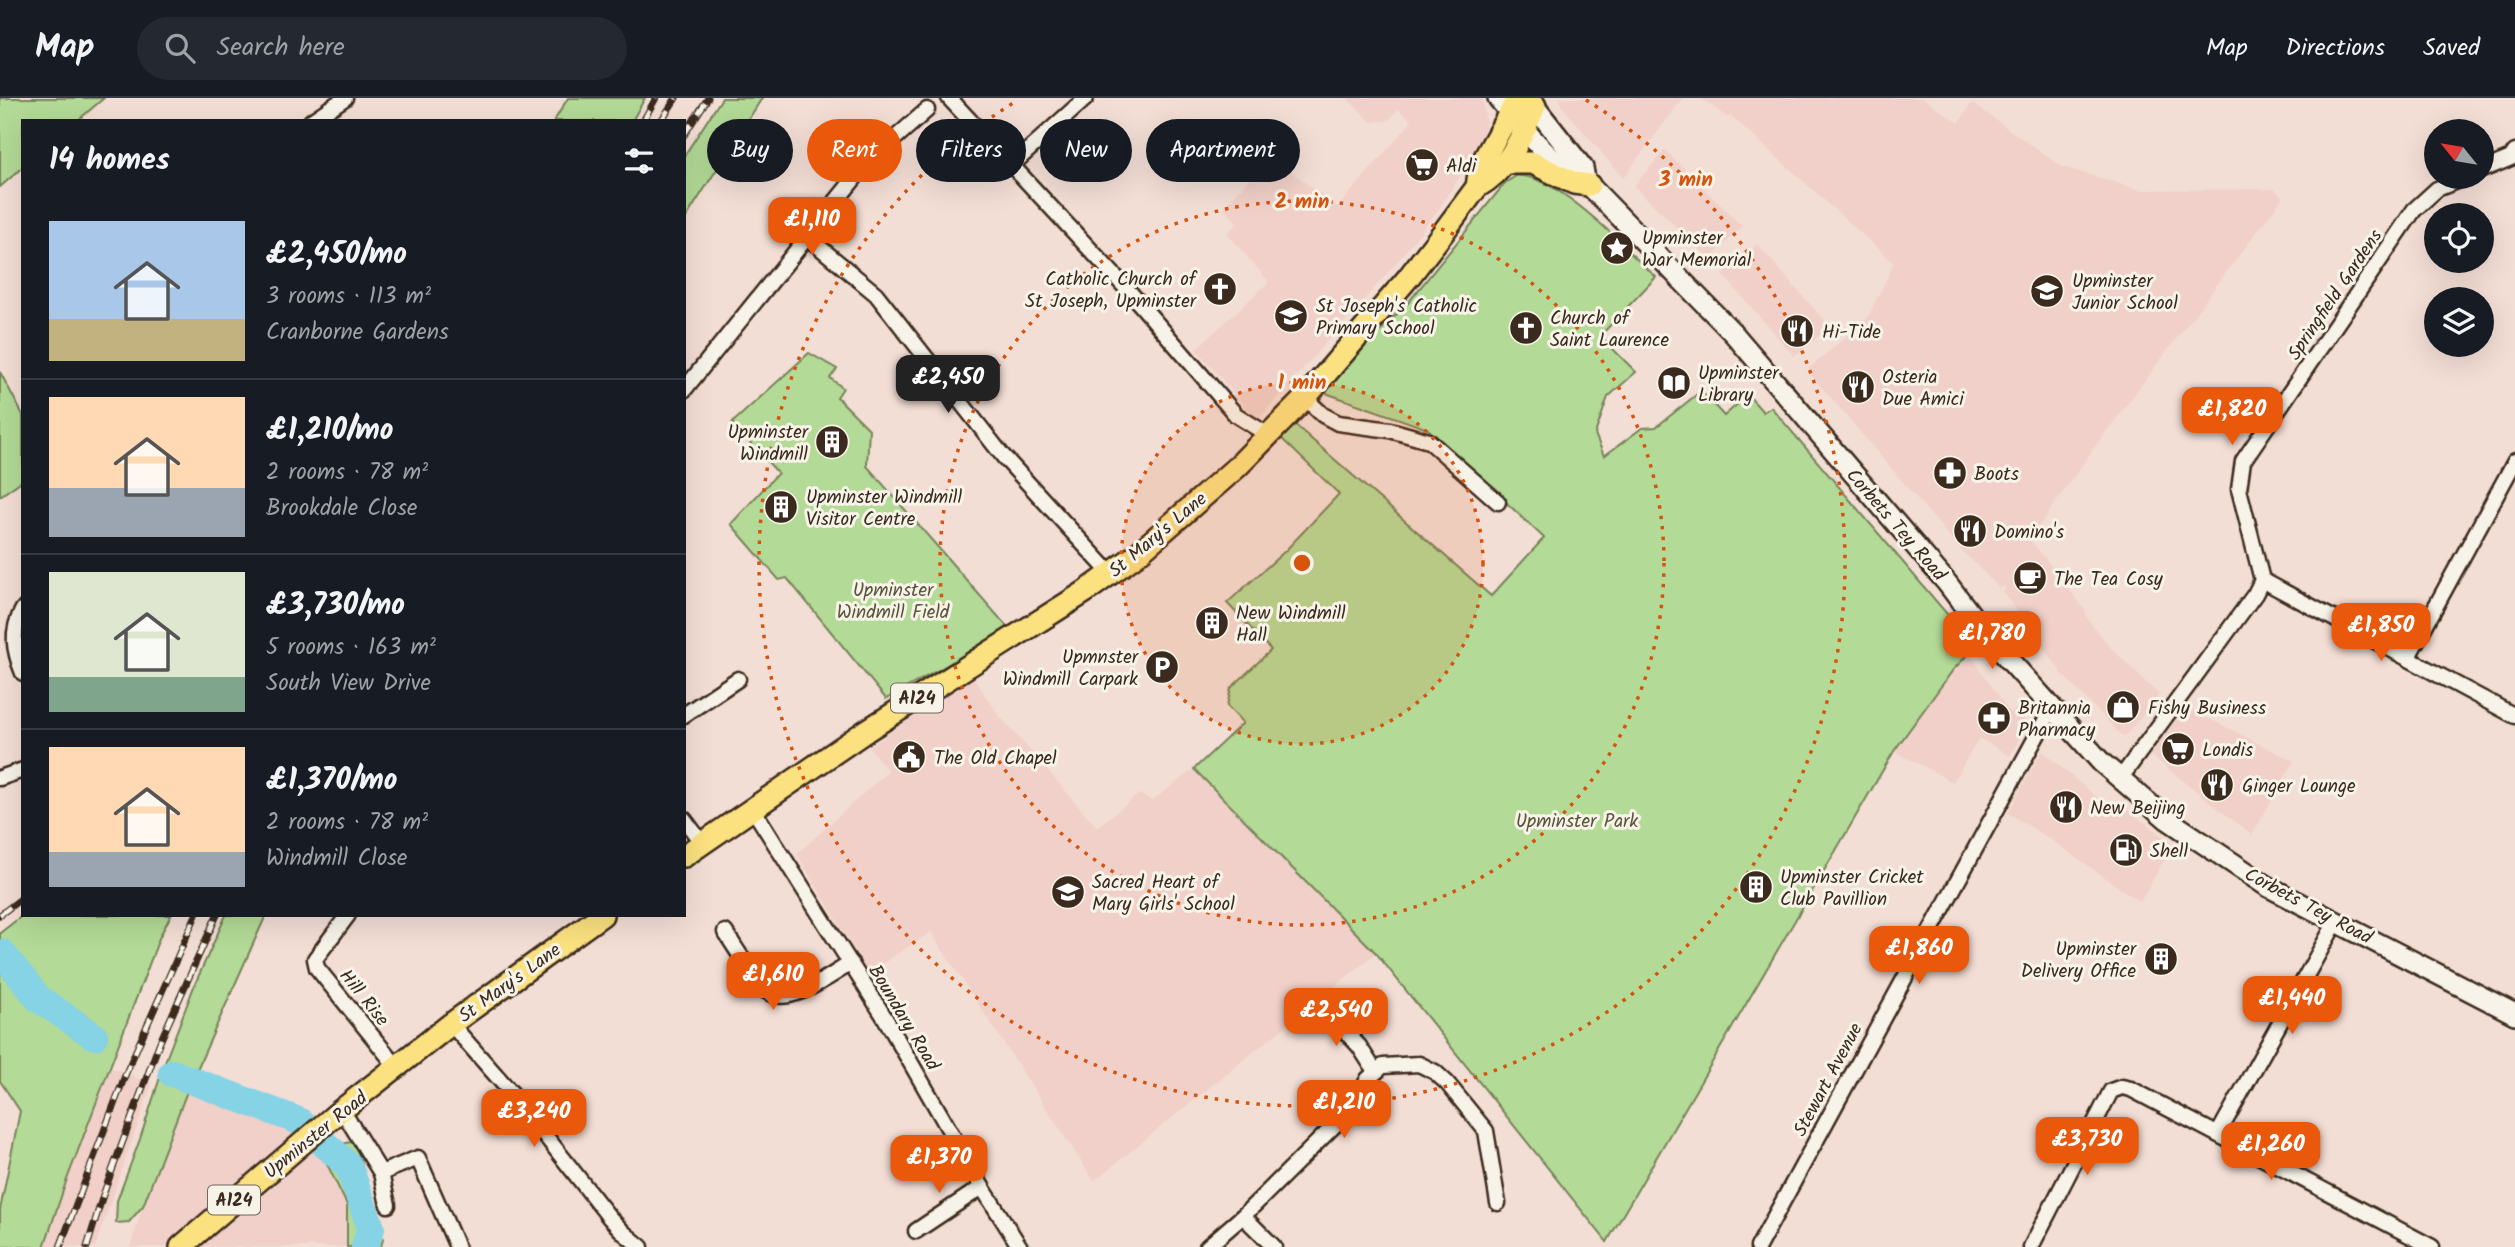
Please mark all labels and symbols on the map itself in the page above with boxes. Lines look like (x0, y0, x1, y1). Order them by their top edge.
north arrow (2424, 119, 2494, 189)
supermarket icon: Aldi (1403, 146, 1441, 184)
place label: Aldi (1446, 152, 1478, 182)
text: 3 min (1658, 164, 1713, 197)
text: 2 min (1275, 186, 1329, 219)
pin: £1,110 (755, 198, 869, 257)
street label: Springfield Gardens (2281, 223, 2391, 367)
place label: Upminster War Memorial (1642, 224, 1752, 276)
place icon: Upminster War Memorial (1598, 229, 1636, 267)
place label: Catholic Church of St Joseph, Upminster (1025, 265, 1198, 317)
place label: Upminster Junior School (2072, 267, 2178, 319)
church icon: Catholic Church of St Joseph, Upminster (1201, 270, 1239, 308)
school or university icon: Upminster Junior School (2028, 272, 2066, 310)
place label: St Joseph's Catholic Primary School (1316, 292, 1477, 344)
school or university icon: St Joseph's Catholic Primary School (1272, 297, 1310, 335)
place label: Church of Saint Laurence (1550, 304, 1669, 356)
church icon: Church of Saint Laurence (1507, 309, 1545, 347)
restaurant icon: Hi-Tide (1778, 312, 1816, 350)
place label: Hi-Tide (1822, 318, 1881, 348)
pin: £2,450 (891, 356, 1005, 415)
place label: Upminster Library (1698, 359, 1780, 411)
place label: Osteria Due Amici (1882, 363, 1965, 415)
library icon: Upminster Library (1655, 364, 1693, 402)
text: 1 min (1278, 367, 1326, 400)
restaurant icon: Osteria Due Amici (1839, 368, 1877, 406)
pin: £1,820 (2175, 388, 2289, 447)
place label: Upminster Windmill (727, 418, 810, 470)
building icon: Upminster Windmill (813, 423, 851, 461)
pharmacy icon: Boots (1931, 454, 1969, 492)
place label: Boots (1974, 460, 2019, 490)
street label: Corbets Tey Road (1838, 462, 1953, 589)
place label: Upminster Windmill Visitor Centre (806, 483, 962, 535)
street label: St Mary's Lane (1102, 485, 1214, 586)
building icon: Upminster Windmill Visitor Centre (762, 488, 800, 526)
restaurant icon: Domino's (1951, 512, 1989, 550)
place label: Domino's (1994, 518, 2064, 548)
centre of rings (1290, 551, 1314, 575)
cafe icon: The Tea Cosy (2011, 559, 2049, 597)
place label: The Tea Cosy (2054, 565, 2164, 595)
park label: Upminster Windmill Field (837, 576, 950, 628)
place label: New Windmill Hall (1236, 599, 1346, 651)
pin: £1,850 (2324, 603, 2438, 663)
building icon: New Windmill Hall (1193, 604, 1231, 642)
pin: £1,780 (1935, 612, 2049, 671)
place label: Upmnster Windmill Carpark (1003, 643, 1140, 695)
parking icon: Upmnster Windmill Carpark (1143, 648, 1181, 686)
road number: A124 (891, 684, 943, 712)
shop icon: Fishy Business (2104, 688, 2142, 726)
place label: Britannia Pharmacy (2018, 694, 2096, 746)
place label: Fishy Business (2148, 694, 2266, 724)
pharmacy icon: Britannia Pharmacy (1975, 699, 2013, 737)
supermarket icon: Londis (2159, 730, 2197, 768)
place label: Londis (2202, 736, 2253, 766)
public building icon: The Old Chapel (890, 738, 928, 776)
place label: The Old Chapel (934, 744, 1057, 774)
restaurant icon: Ginger Lounge (2198, 766, 2236, 804)
place label: Ginger Lounge (2242, 772, 2356, 802)
restaurant icon: New Beijing (2047, 788, 2085, 826)
place label: New Beijing (2090, 794, 2186, 824)
park label: Upminster Park (1516, 807, 1638, 837)
fuel station icon: Shell (2107, 831, 2145, 869)
place label: Shell (2150, 837, 2188, 867)
street label: Corbets Tey Road (2239, 860, 2378, 953)
place label: Upminster Cricket Club Pavillion (1780, 863, 1924, 915)
place label: Sacred Heart of Mary Girls' School (1092, 868, 1235, 920)
building icon: Upminster Cricket Club Pavillion (1737, 868, 1775, 906)
school or university icon: Sacred Heart of Mary Girls' School (1049, 873, 1087, 911)
pin: £1,860 (1862, 926, 1976, 986)
place label: Upminster Delivery Office (2021, 935, 2138, 987)
street label: St Mary's Lane (453, 936, 568, 1031)
building icon: Upminster Delivery Office (2142, 940, 2180, 978)
pin: £1,610 (716, 953, 830, 1012)
street label: Boundary Road (860, 959, 947, 1077)
street label: Hill Rise (331, 963, 396, 1034)
pin: £1,440 (2235, 976, 2349, 1036)
pin: £2,540 (1279, 988, 1393, 1048)
street label: Stewart Avenue (1786, 1017, 1872, 1142)
pin: £1,210 (1287, 1080, 1401, 1140)
street label: Upminster Road (258, 1084, 375, 1187)
pin: £3,240 (477, 1090, 591, 1149)
pin: £3,730 (2030, 1118, 2144, 1177)
pin: £1,260 (2214, 1122, 2328, 1182)
pin: £1,370 (882, 1136, 996, 1195)
road number: A124 (208, 1185, 260, 1214)

